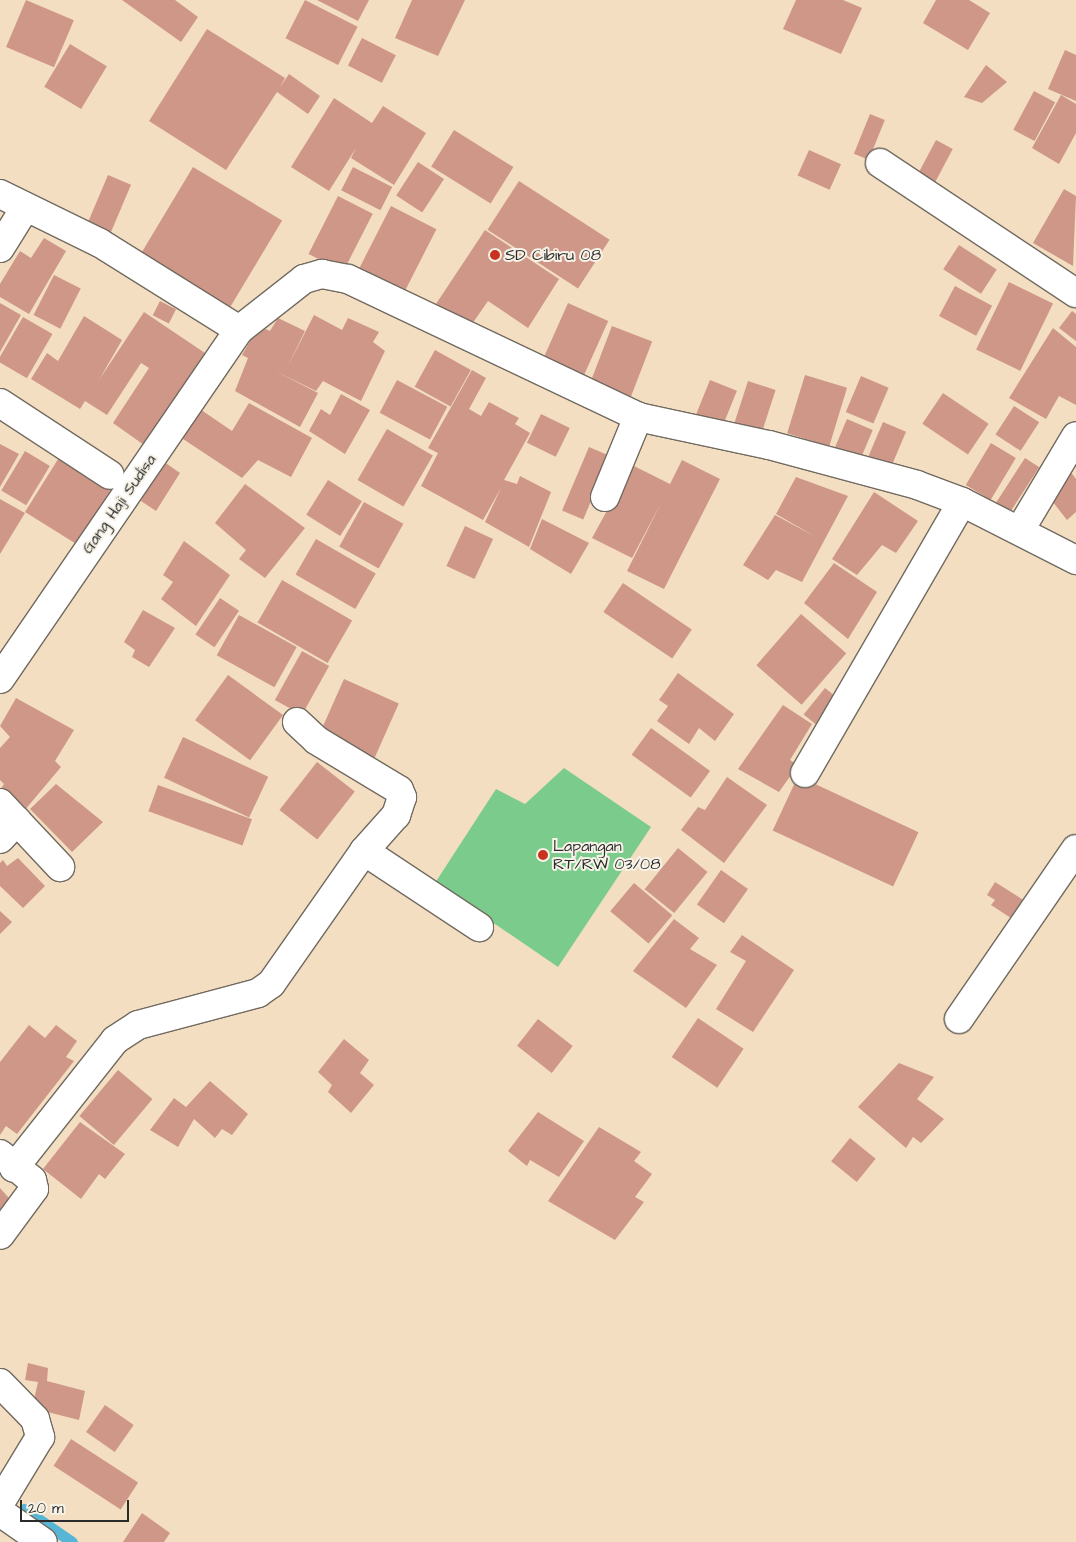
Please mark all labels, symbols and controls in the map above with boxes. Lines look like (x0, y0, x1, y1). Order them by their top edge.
place label: SD Cibiru 08 (505, 245, 601, 265)
marker: SD Cibiru 08 (489, 249, 501, 261)
street label: Gang Haji Sudisa (78, 451, 160, 557)
place label: Lapangan RT/RW 03/08 (553, 836, 660, 874)
marker: Lapangan RT/RW 03/08 (537, 849, 549, 861)
scale bar (22, 1490, 131, 1522)
text: 20 m (28, 1498, 64, 1519)

